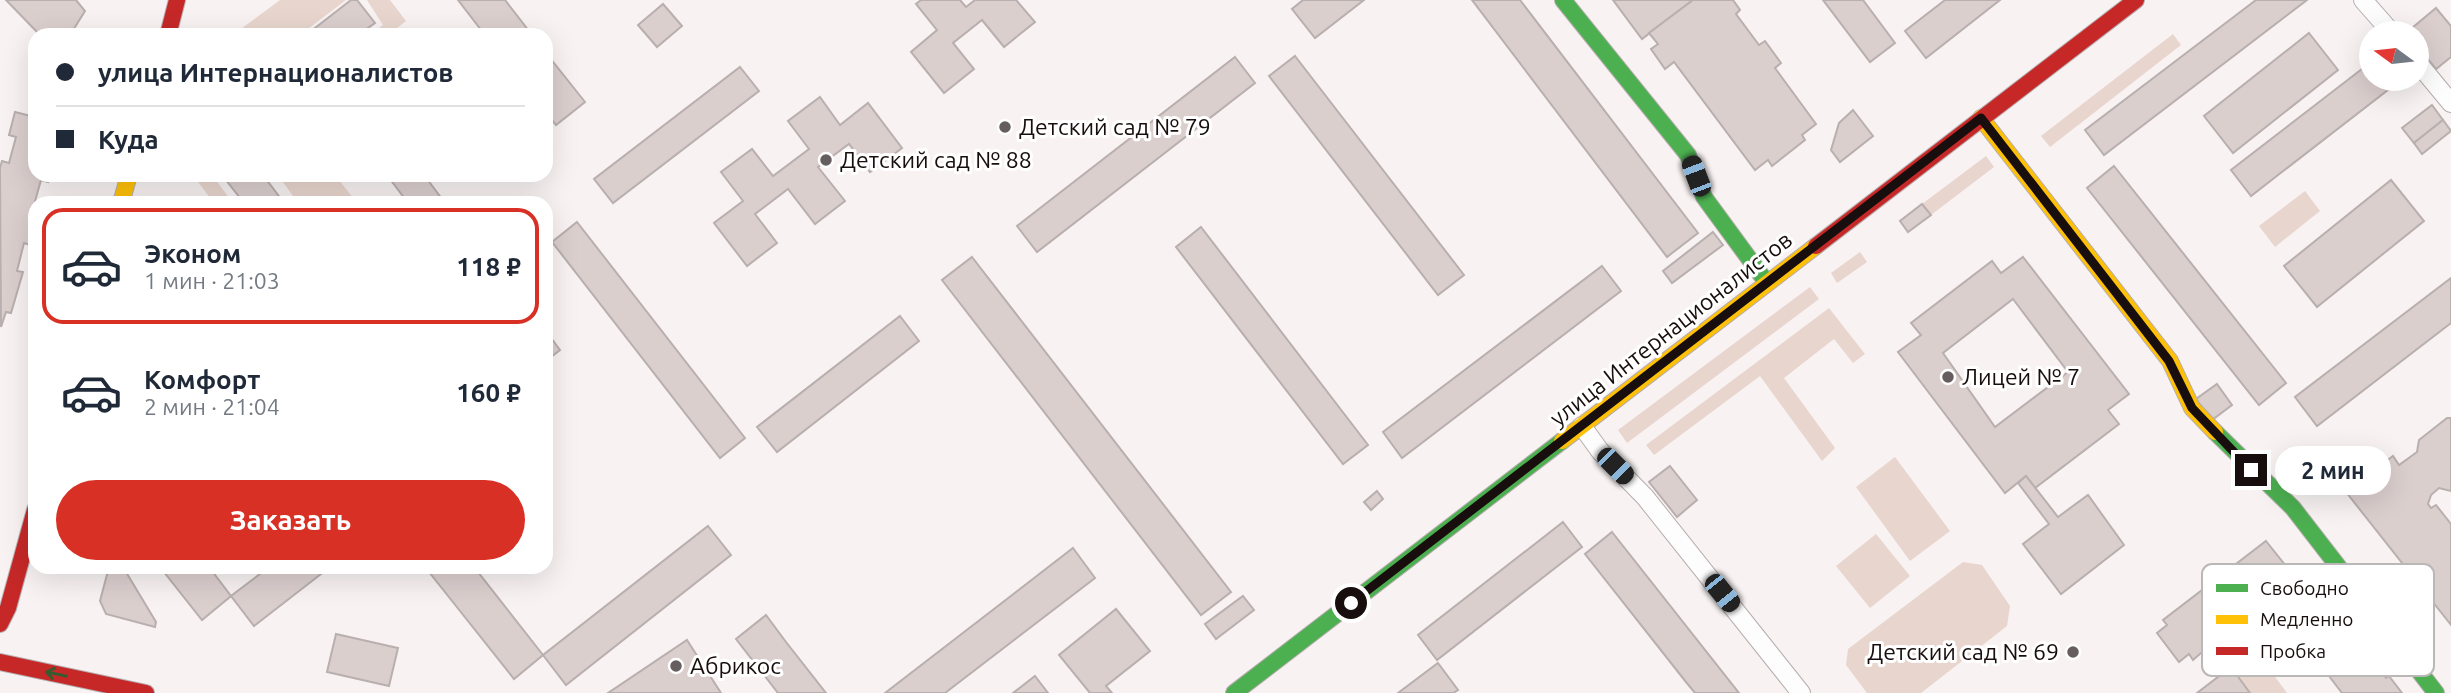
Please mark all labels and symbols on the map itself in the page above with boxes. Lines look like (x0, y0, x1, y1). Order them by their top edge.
north arrow (2359, 21, 2429, 91)
place label: Детский сад № 79 (1019, 114, 1211, 139)
marker: Детский сад № 79 (997, 119, 1013, 135)
place label: Детский сад № 88 (840, 147, 1032, 172)
marker: Детский сад № 88 (818, 152, 834, 168)
car (1679, 153, 1714, 199)
street label: улица Интернационалистов (1545, 226, 1797, 431)
place label: Лицей № 7 (1962, 364, 2080, 389)
marker: Лицей № 7 (1940, 369, 1956, 385)
car (1593, 444, 1638, 488)
callout: 2 мин (2276, 446, 2391, 494)
route end (2235, 454, 2267, 486)
legend (2202, 564, 2434, 676)
car (1701, 570, 1744, 616)
text: Свободно (2260, 577, 2349, 599)
route start (1335, 587, 1367, 619)
text: Медленно (2260, 608, 2353, 630)
place label: Детский сад № 69 (1867, 639, 2059, 664)
text: Пробка (2260, 640, 2326, 662)
marker: Детский сад № 69 (2065, 644, 2081, 660)
place label: Абрикос (690, 653, 781, 678)
marker: Абрикос (668, 658, 684, 674)
one-way arrow (45, 666, 68, 680)

